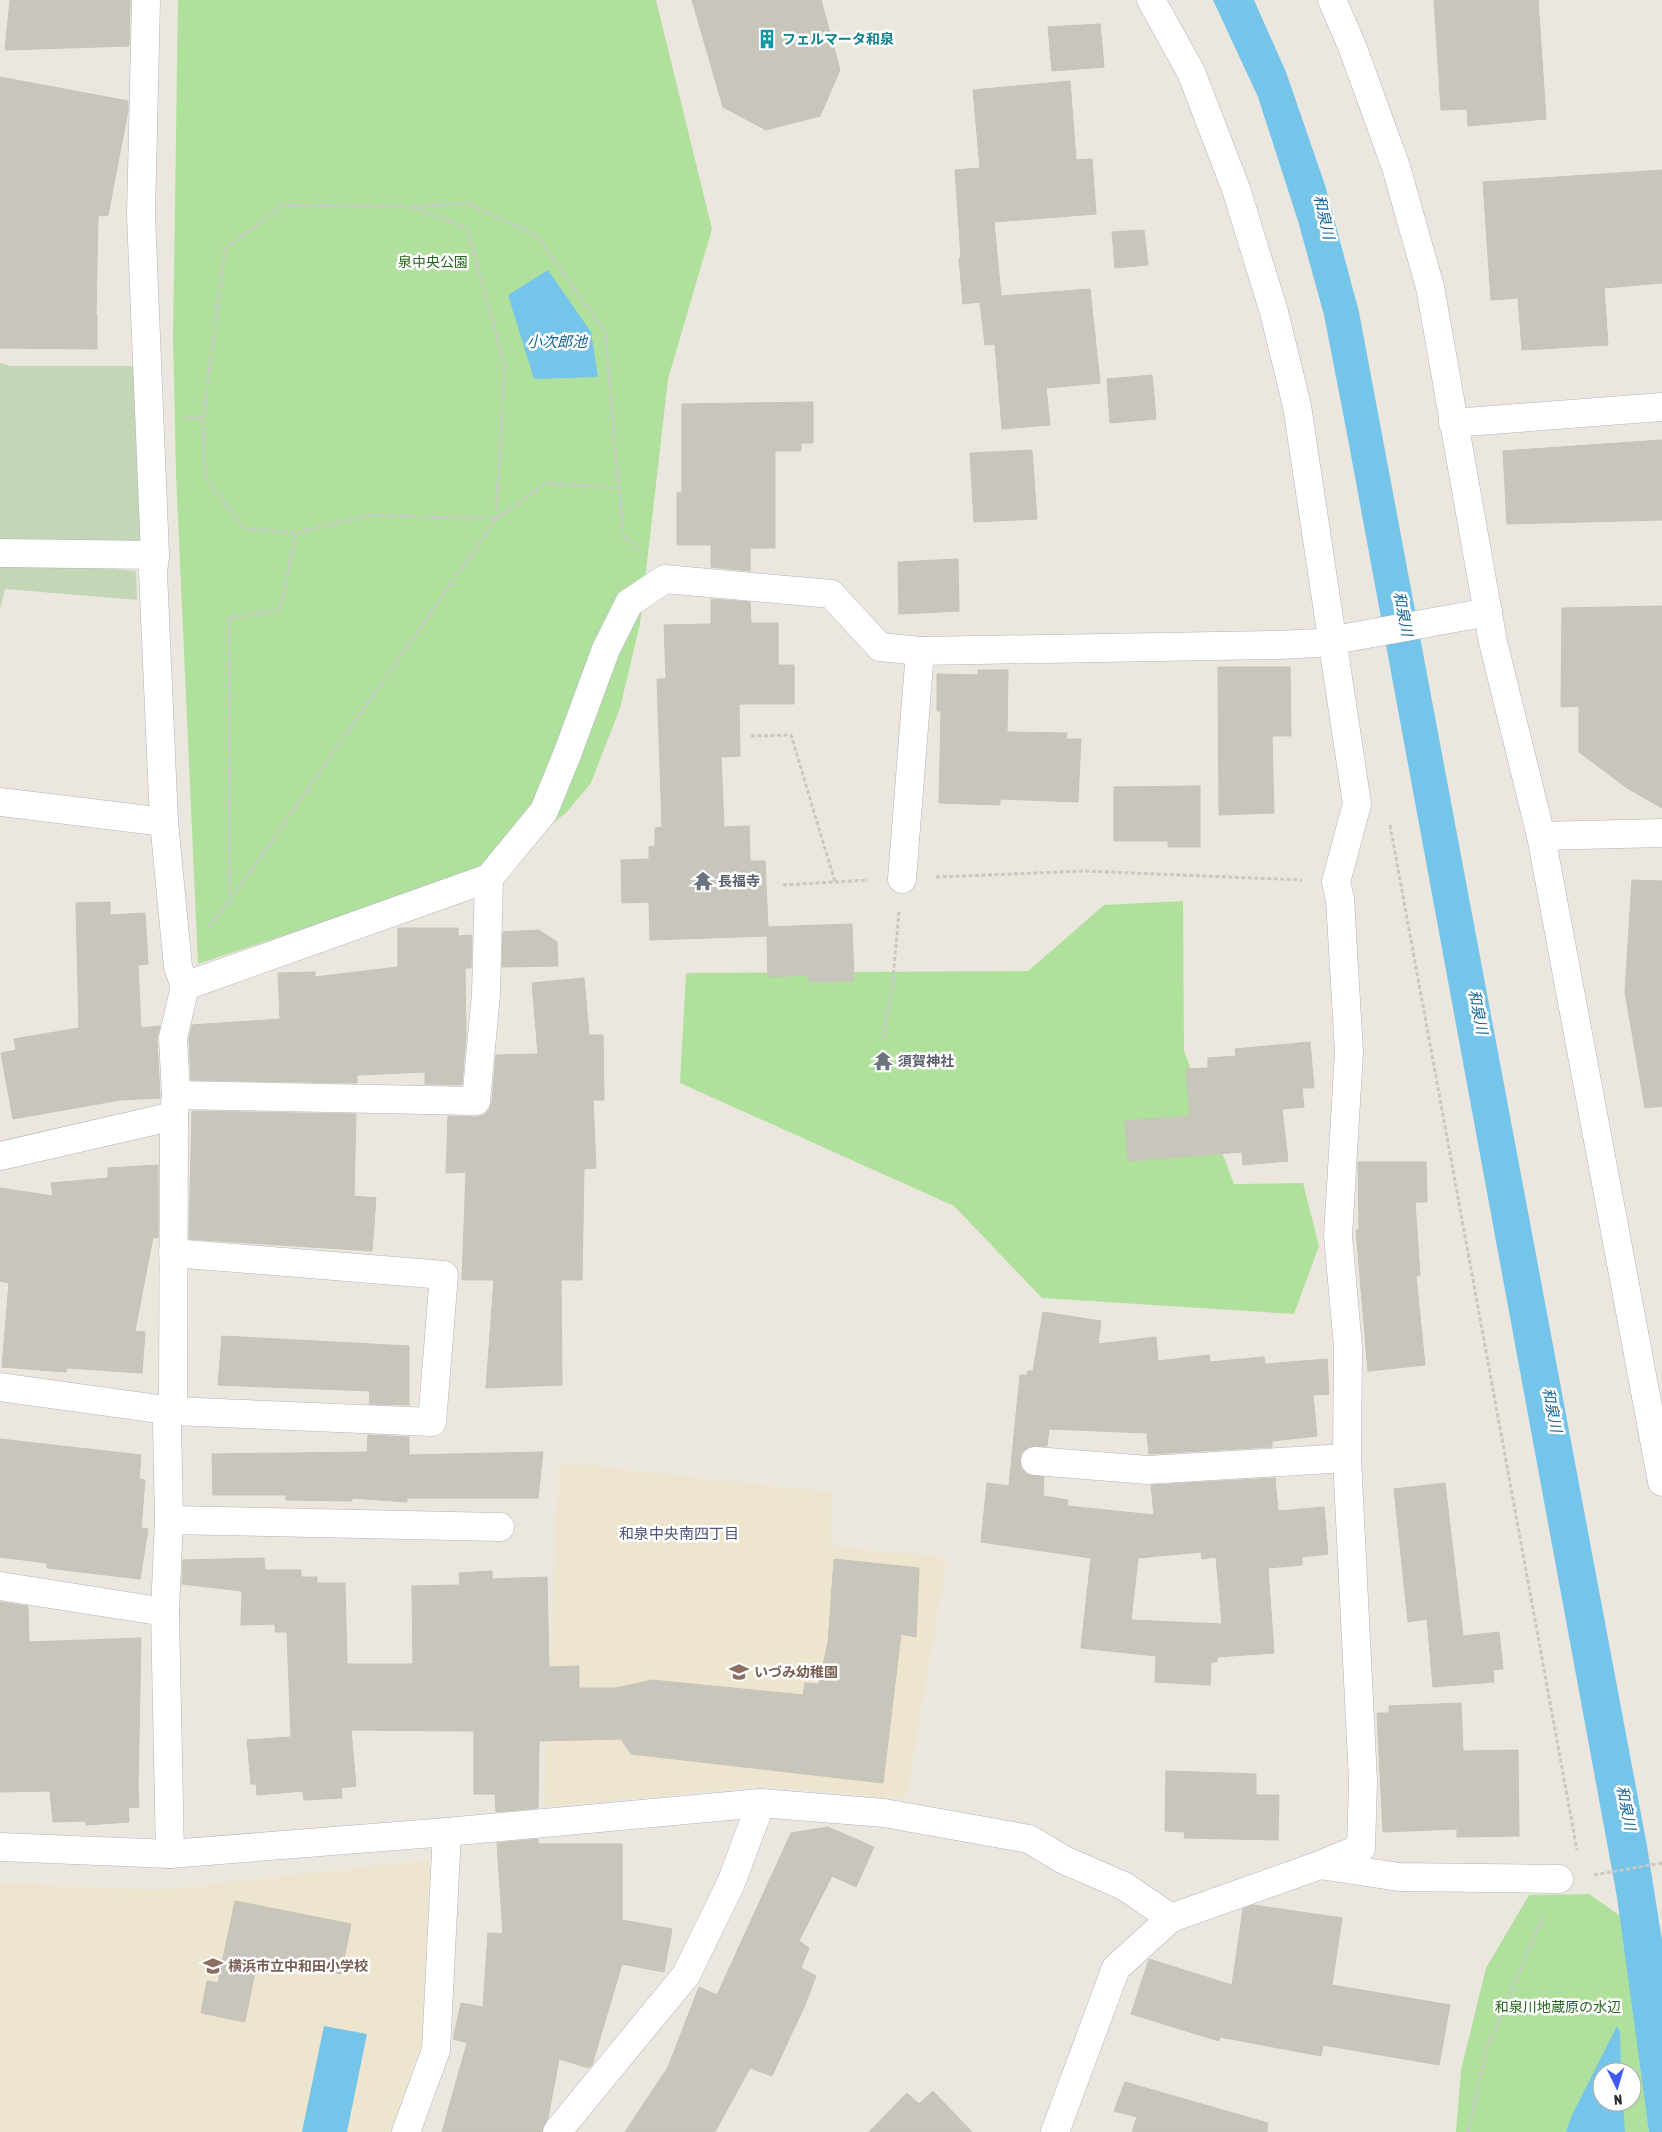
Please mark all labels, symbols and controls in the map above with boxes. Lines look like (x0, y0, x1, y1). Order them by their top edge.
building icon: フェルマータ和泉 (756, 28, 778, 50)
place label: フェルマータ和泉 (782, 31, 894, 47)
water label: 和泉川 (1311, 193, 1338, 243)
park label: 泉中央公園 (398, 254, 468, 270)
water label: 小次郎池 (527, 333, 589, 350)
water label: 和泉川 (1391, 590, 1417, 640)
temple icon: 長福寺 (692, 870, 714, 892)
place label: 長福寺 (718, 873, 760, 889)
water label: 和泉川 (1466, 988, 1492, 1038)
temple icon: 須賀神社 (872, 1050, 894, 1072)
place label: 須賀神社 (898, 1053, 954, 1069)
water label: 和泉川 (1540, 1386, 1566, 1436)
district label: 和泉中央南四丁目 (619, 1525, 739, 1542)
school or university icon: いづみ幼稚園 (728, 1661, 750, 1683)
place label: いづみ幼稚園 (754, 1664, 838, 1680)
water label: 和泉川 (1614, 1784, 1640, 1834)
school or university icon: 横浜市立中和田小学校 (202, 1955, 224, 1977)
place label: 横浜市立中和田小学校 (228, 1958, 368, 1974)
park label: 和泉川地蔵原の水辺 (1495, 1999, 1621, 2015)
north arrow (1592, 2062, 1642, 2112)
text: N (1613, 2092, 1623, 2108)

